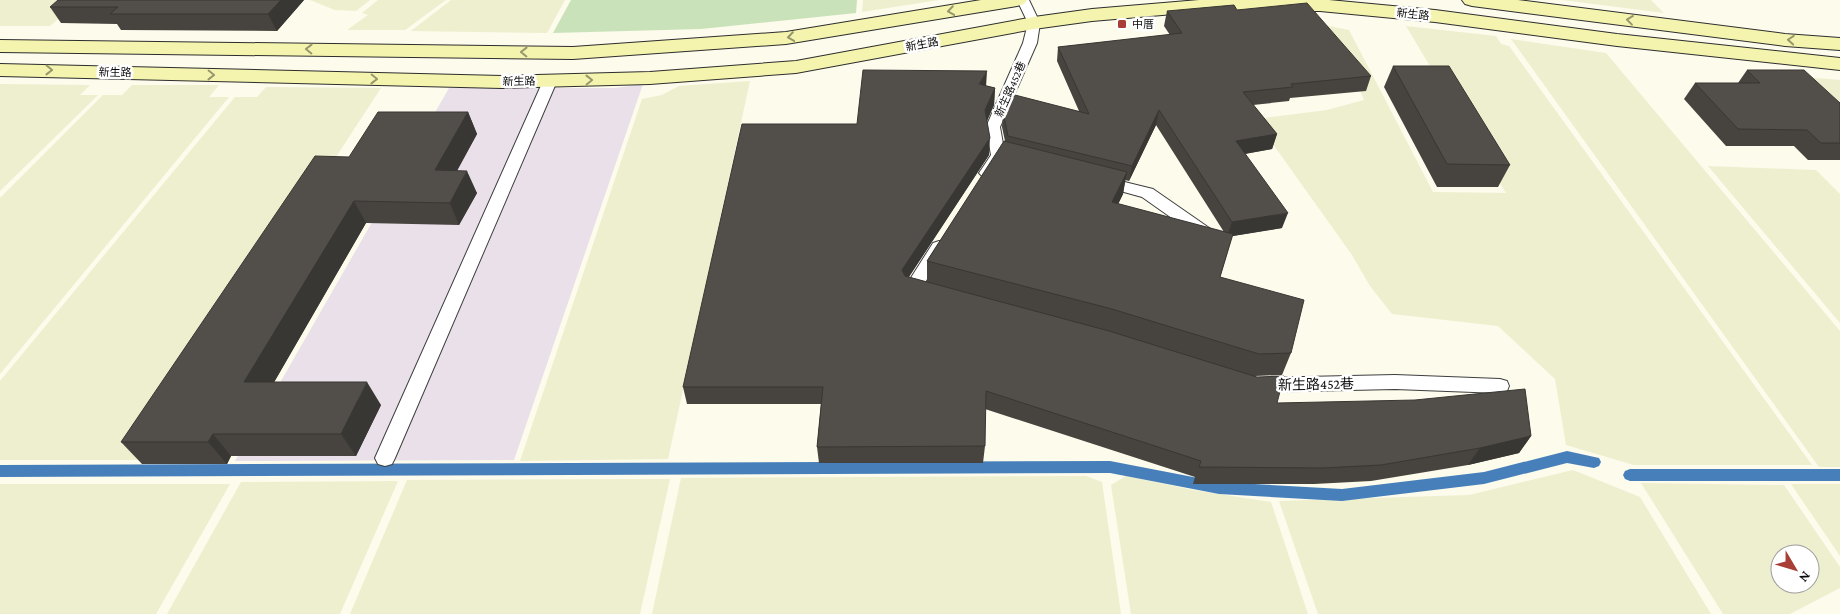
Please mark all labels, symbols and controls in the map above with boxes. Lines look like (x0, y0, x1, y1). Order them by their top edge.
one-way arrow (947, 5, 956, 15)
street label: 新生路 (1396, 6, 1430, 22)
one-way arrow (1626, 15, 1634, 26)
marker: 中厝 (1116, 18, 1128, 30)
place label: 中厝 (1132, 18, 1154, 30)
one-way arrow (787, 31, 795, 41)
street label: 新生路 (905, 35, 939, 53)
one-way arrow (1787, 35, 1795, 46)
one-way arrow (305, 44, 313, 55)
one-way arrow (520, 47, 528, 57)
street label: 新生路452巷 (992, 59, 1028, 119)
one-way arrow (45, 65, 53, 76)
street label: 新生路 (98, 66, 132, 78)
one-way arrow (207, 69, 215, 80)
one-way arrow (370, 73, 378, 84)
one-way arrow (585, 74, 593, 85)
street label: 新生路 (502, 75, 536, 87)
street label: 新生路452巷 (1278, 375, 1354, 393)
north arrow (1770, 544, 1820, 594)
text: N (1796, 568, 1814, 586)

